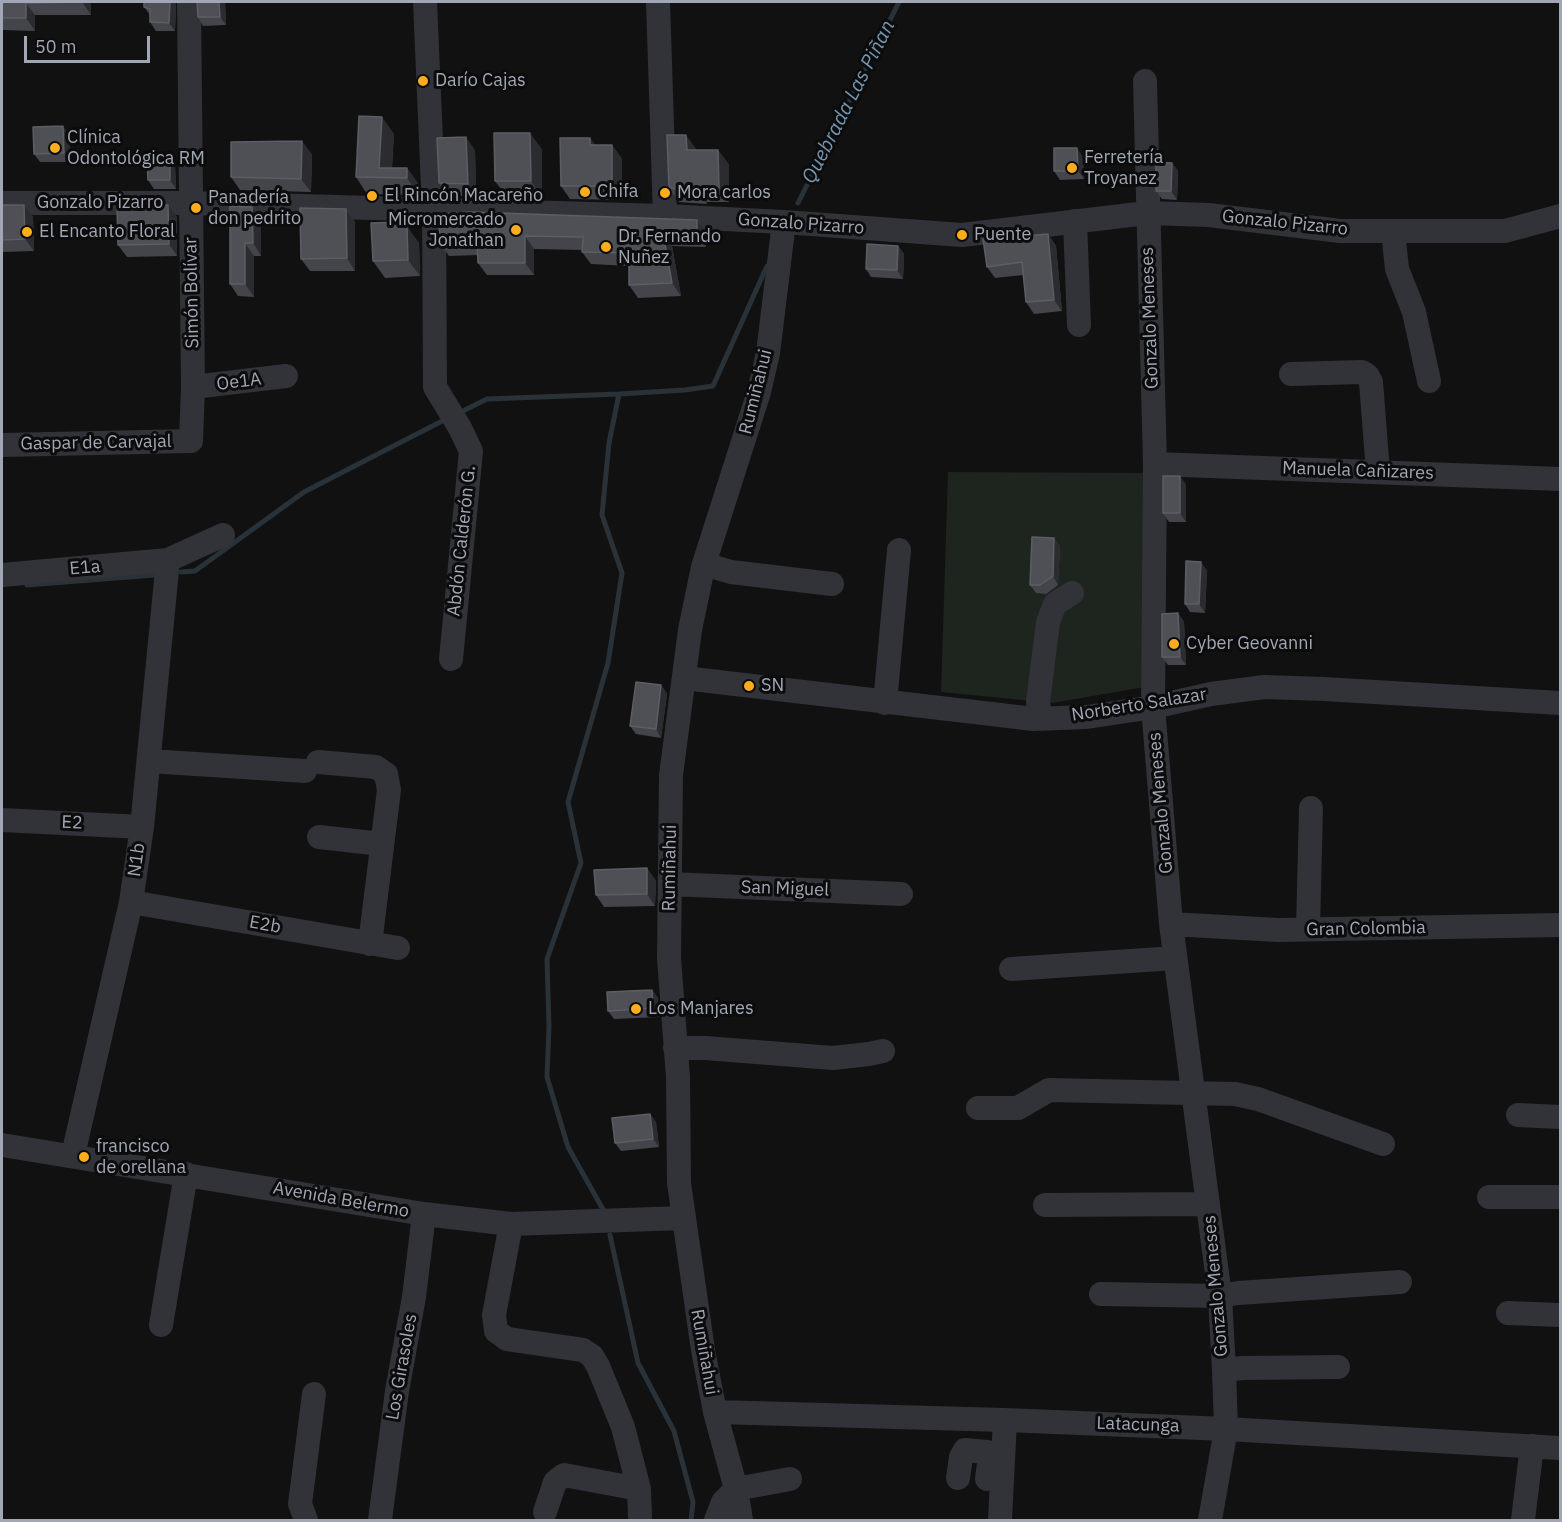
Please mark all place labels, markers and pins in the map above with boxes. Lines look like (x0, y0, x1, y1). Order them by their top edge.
place label: Darío Cajas (435, 70, 526, 92)
marker: Darío Cajas (416, 74, 430, 88)
place label: Clínica Odontológica RM (67, 127, 205, 170)
marker: Clínica Odontológica RM (48, 141, 62, 155)
place label: Ferretería Troyanez (1084, 147, 1163, 190)
marker: Ferretería Troyanez (1065, 161, 1079, 175)
place label: Chifa (597, 181, 638, 203)
place label: Mora carlos (677, 182, 771, 204)
place label: El Rincón Macareño (384, 185, 543, 207)
marker: Chifa (578, 185, 592, 199)
marker: Mora carlos (658, 186, 672, 200)
place label: Panadería don pedrito (208, 187, 301, 230)
marker: El Rincón Macareño (365, 189, 379, 203)
marker: Panadería don pedrito (189, 201, 203, 215)
place label: Micromercado Jonathan (388, 209, 504, 252)
place label: El Encanto Floral (39, 221, 175, 243)
marker: Micromercado Jonathan (509, 223, 523, 237)
place label: Puente (974, 224, 1031, 246)
marker: El Encanto Floral (20, 225, 34, 239)
place label: Dr. Fernando Nuñez (618, 226, 721, 268)
marker: Puente (955, 228, 969, 242)
marker: Dr. Fernando Nuñez (599, 240, 613, 254)
place label: Cyber Geovanni (1186, 633, 1313, 655)
marker: Cyber Geovanni (1167, 637, 1181, 651)
place label: SN (761, 675, 784, 697)
marker: SN (742, 679, 756, 693)
place label: Los Manjares (648, 998, 754, 1020)
marker: Los Manjares (629, 1002, 643, 1016)
place label: francisco de orellana (96, 1136, 186, 1178)
marker: francisco de orellana (77, 1150, 91, 1164)

